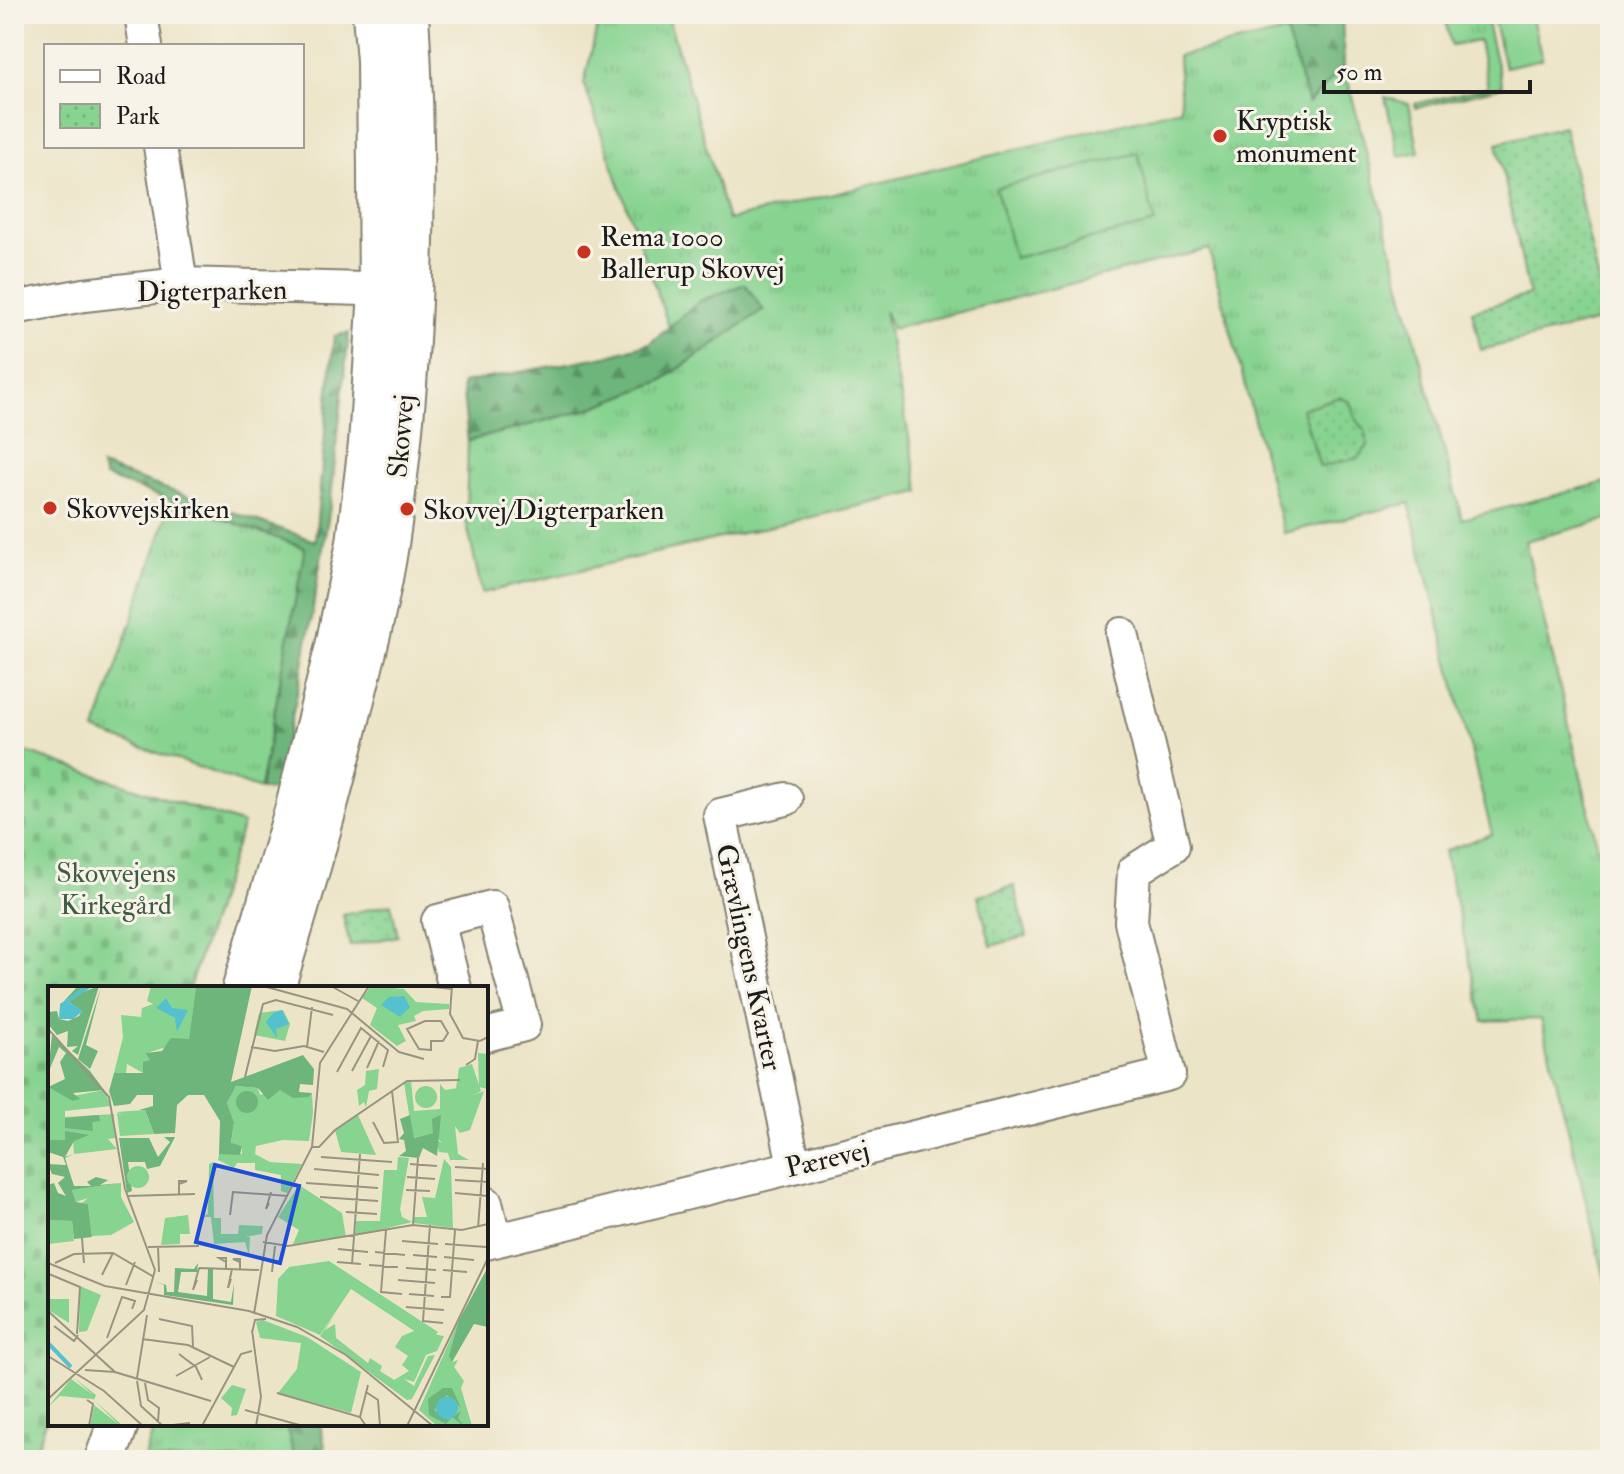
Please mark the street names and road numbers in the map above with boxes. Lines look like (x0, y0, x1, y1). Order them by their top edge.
street label: Digterparken (137, 273, 288, 310)
street label: Skovvej (380, 393, 423, 479)
street label: Grævlingens Kvarter (707, 841, 790, 1074)
street label: Pærevej (782, 1133, 873, 1186)

